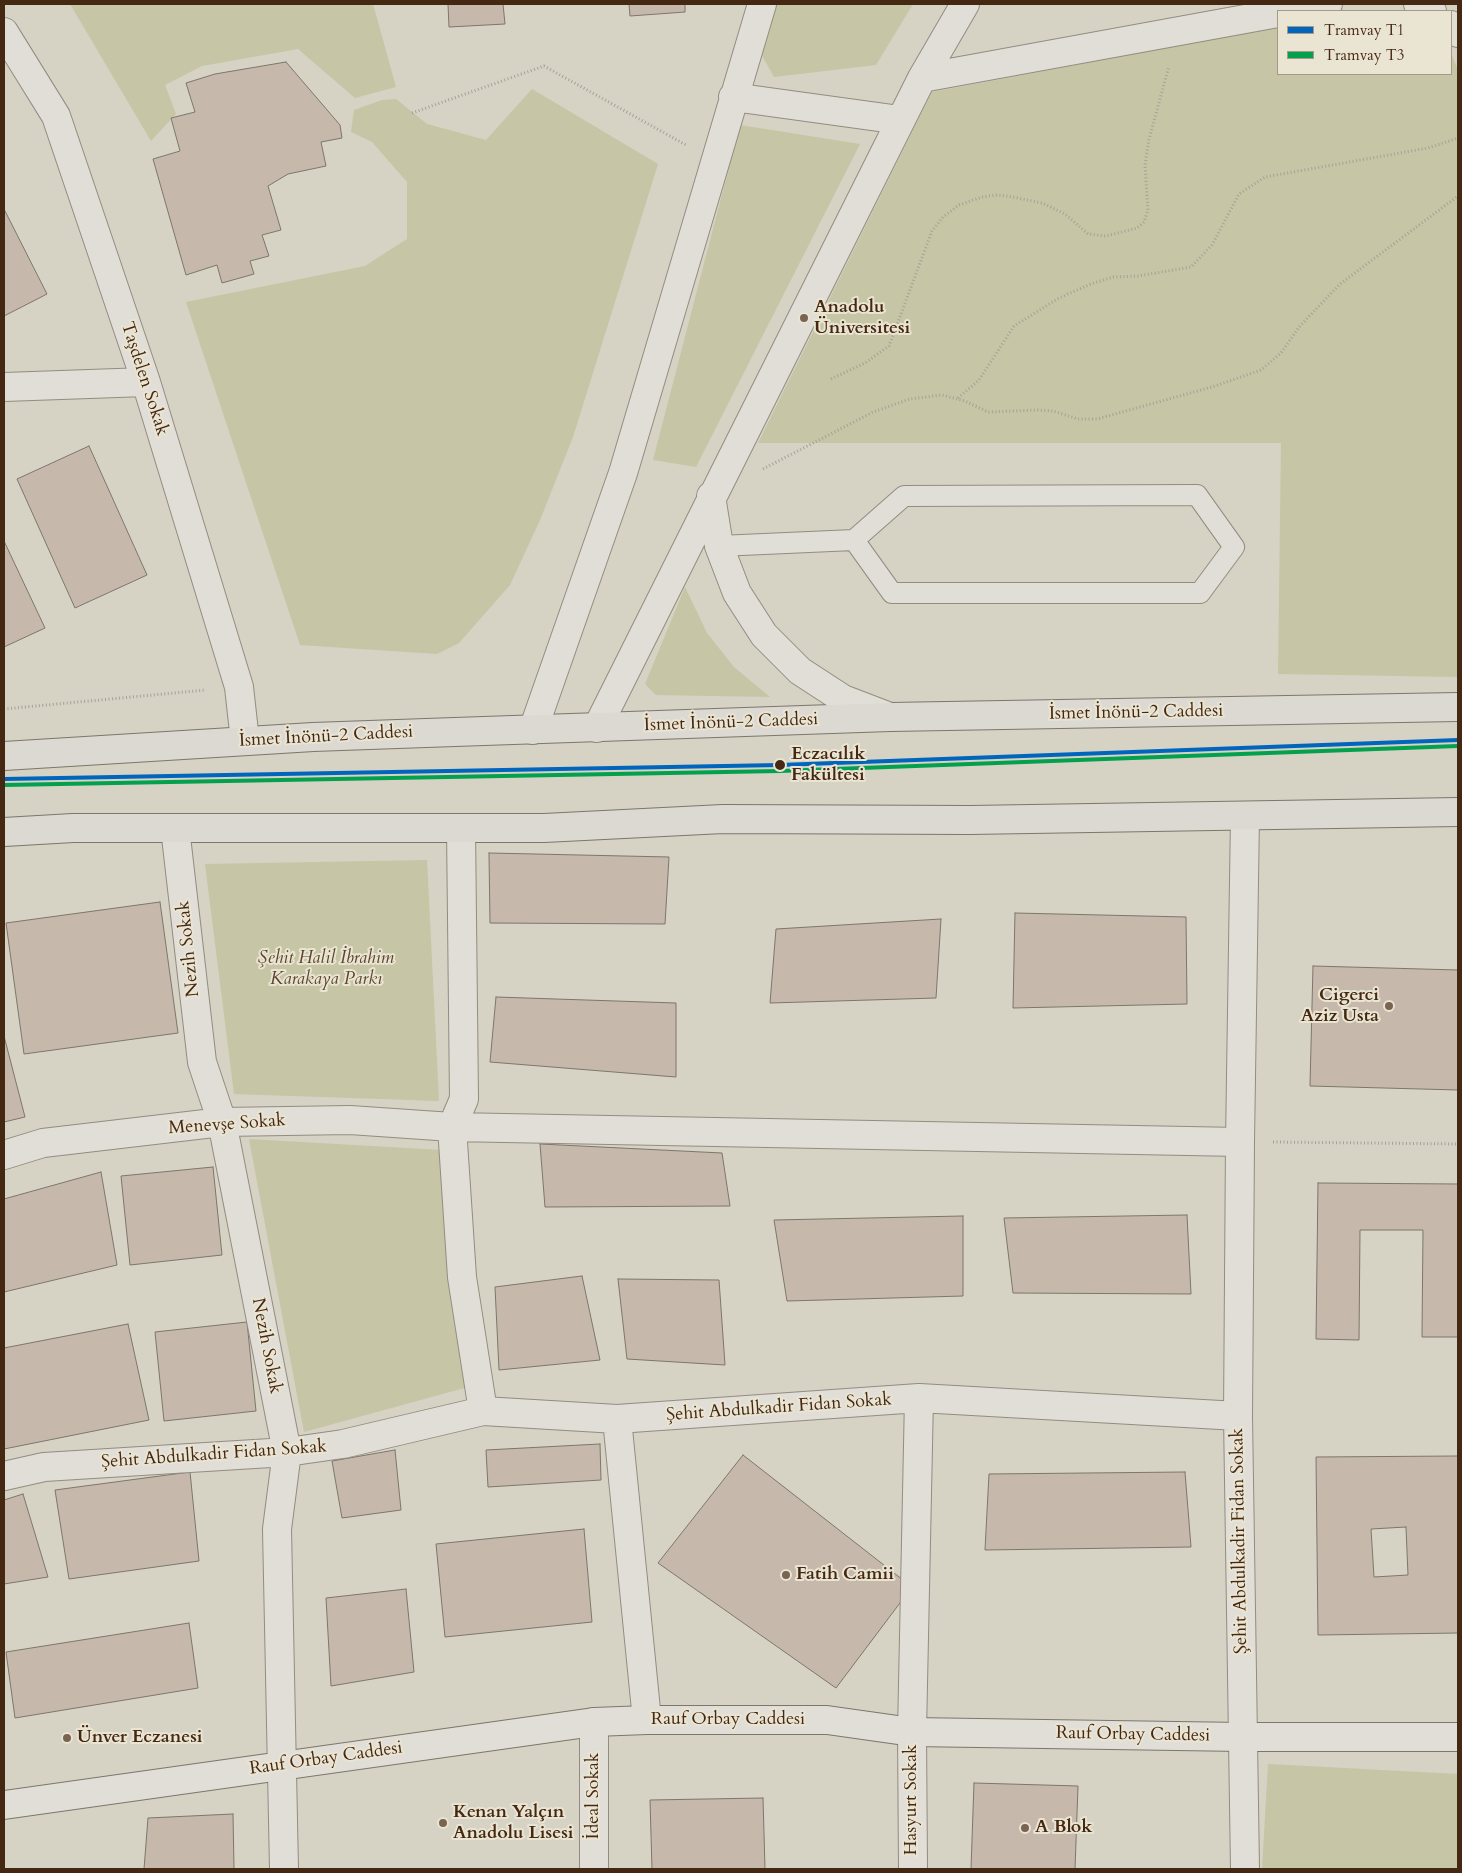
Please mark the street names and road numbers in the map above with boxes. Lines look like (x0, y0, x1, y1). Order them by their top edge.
street label: Taşdelen Sokak (115, 319, 173, 439)
street label: İsmet İnönü-2 Caddesi (1049, 701, 1223, 725)
street label: İsmet İnönü-2 Caddesi (644, 709, 818, 737)
street label: İsmet İnönü-2 Caddesi (238, 722, 414, 752)
street label: Nezih Sokak (173, 900, 205, 998)
street label: Menevşe Sokak (168, 1110, 286, 1140)
street label: Nezih Sokak (246, 1296, 286, 1396)
street label: Şehit Abdulkadir Fidan Sokak (665, 1389, 893, 1427)
street label: Şehit Abdulkadir Fidan Sokak (1227, 1428, 1253, 1654)
street label: Şehit Abdulkadir Fidan Sokak (100, 1436, 328, 1474)
street label: Rauf Orbay Caddesi (651, 1709, 805, 1731)
street label: Rauf Orbay Caddesi (1056, 1723, 1210, 1747)
street label: Rauf Orbay Caddesi (248, 1738, 404, 1780)
street label: Hasyurt Sokak (901, 1744, 923, 1856)
street label: İdeal Sokak (583, 1753, 605, 1839)

